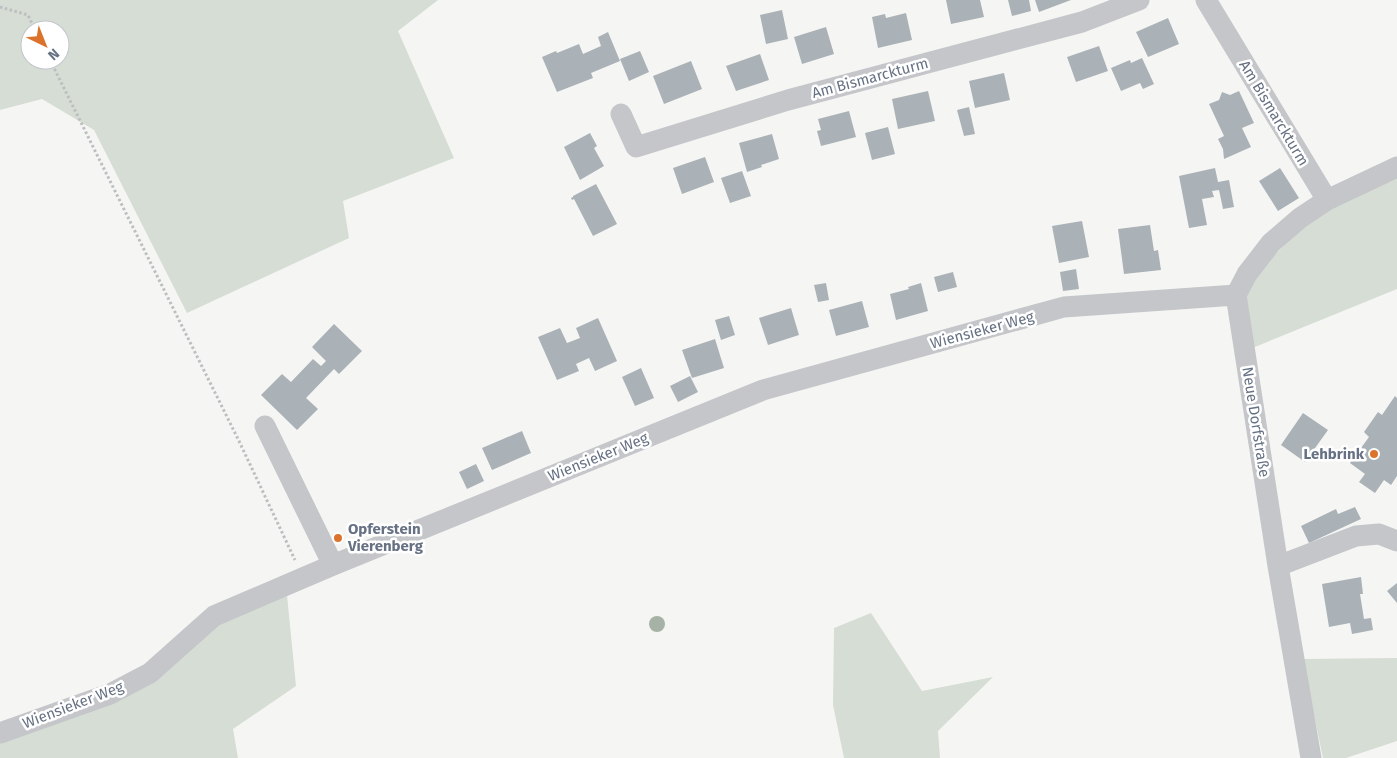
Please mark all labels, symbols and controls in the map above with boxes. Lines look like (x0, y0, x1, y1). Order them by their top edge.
north arrow (20, 20, 70, 70)
text: N (44, 45, 63, 64)
street label: Am Bismarckturm (810, 54, 930, 102)
street label: Am Bismarckturm (1235, 57, 1313, 169)
street label: Wiensieker Weg (928, 307, 1036, 353)
street label: Neue Dorfstraße (1238, 366, 1274, 478)
street label: Wiensieker Weg (545, 429, 651, 485)
place label: Lehbrink (1304, 445, 1365, 463)
marker: Lehbrink (1368, 448, 1380, 460)
place label: Opferstein Vierenberg (347, 520, 424, 555)
marker: Opferstein Vierenberg (332, 532, 344, 544)
street label: Wiensieker Weg (20, 677, 126, 733)

